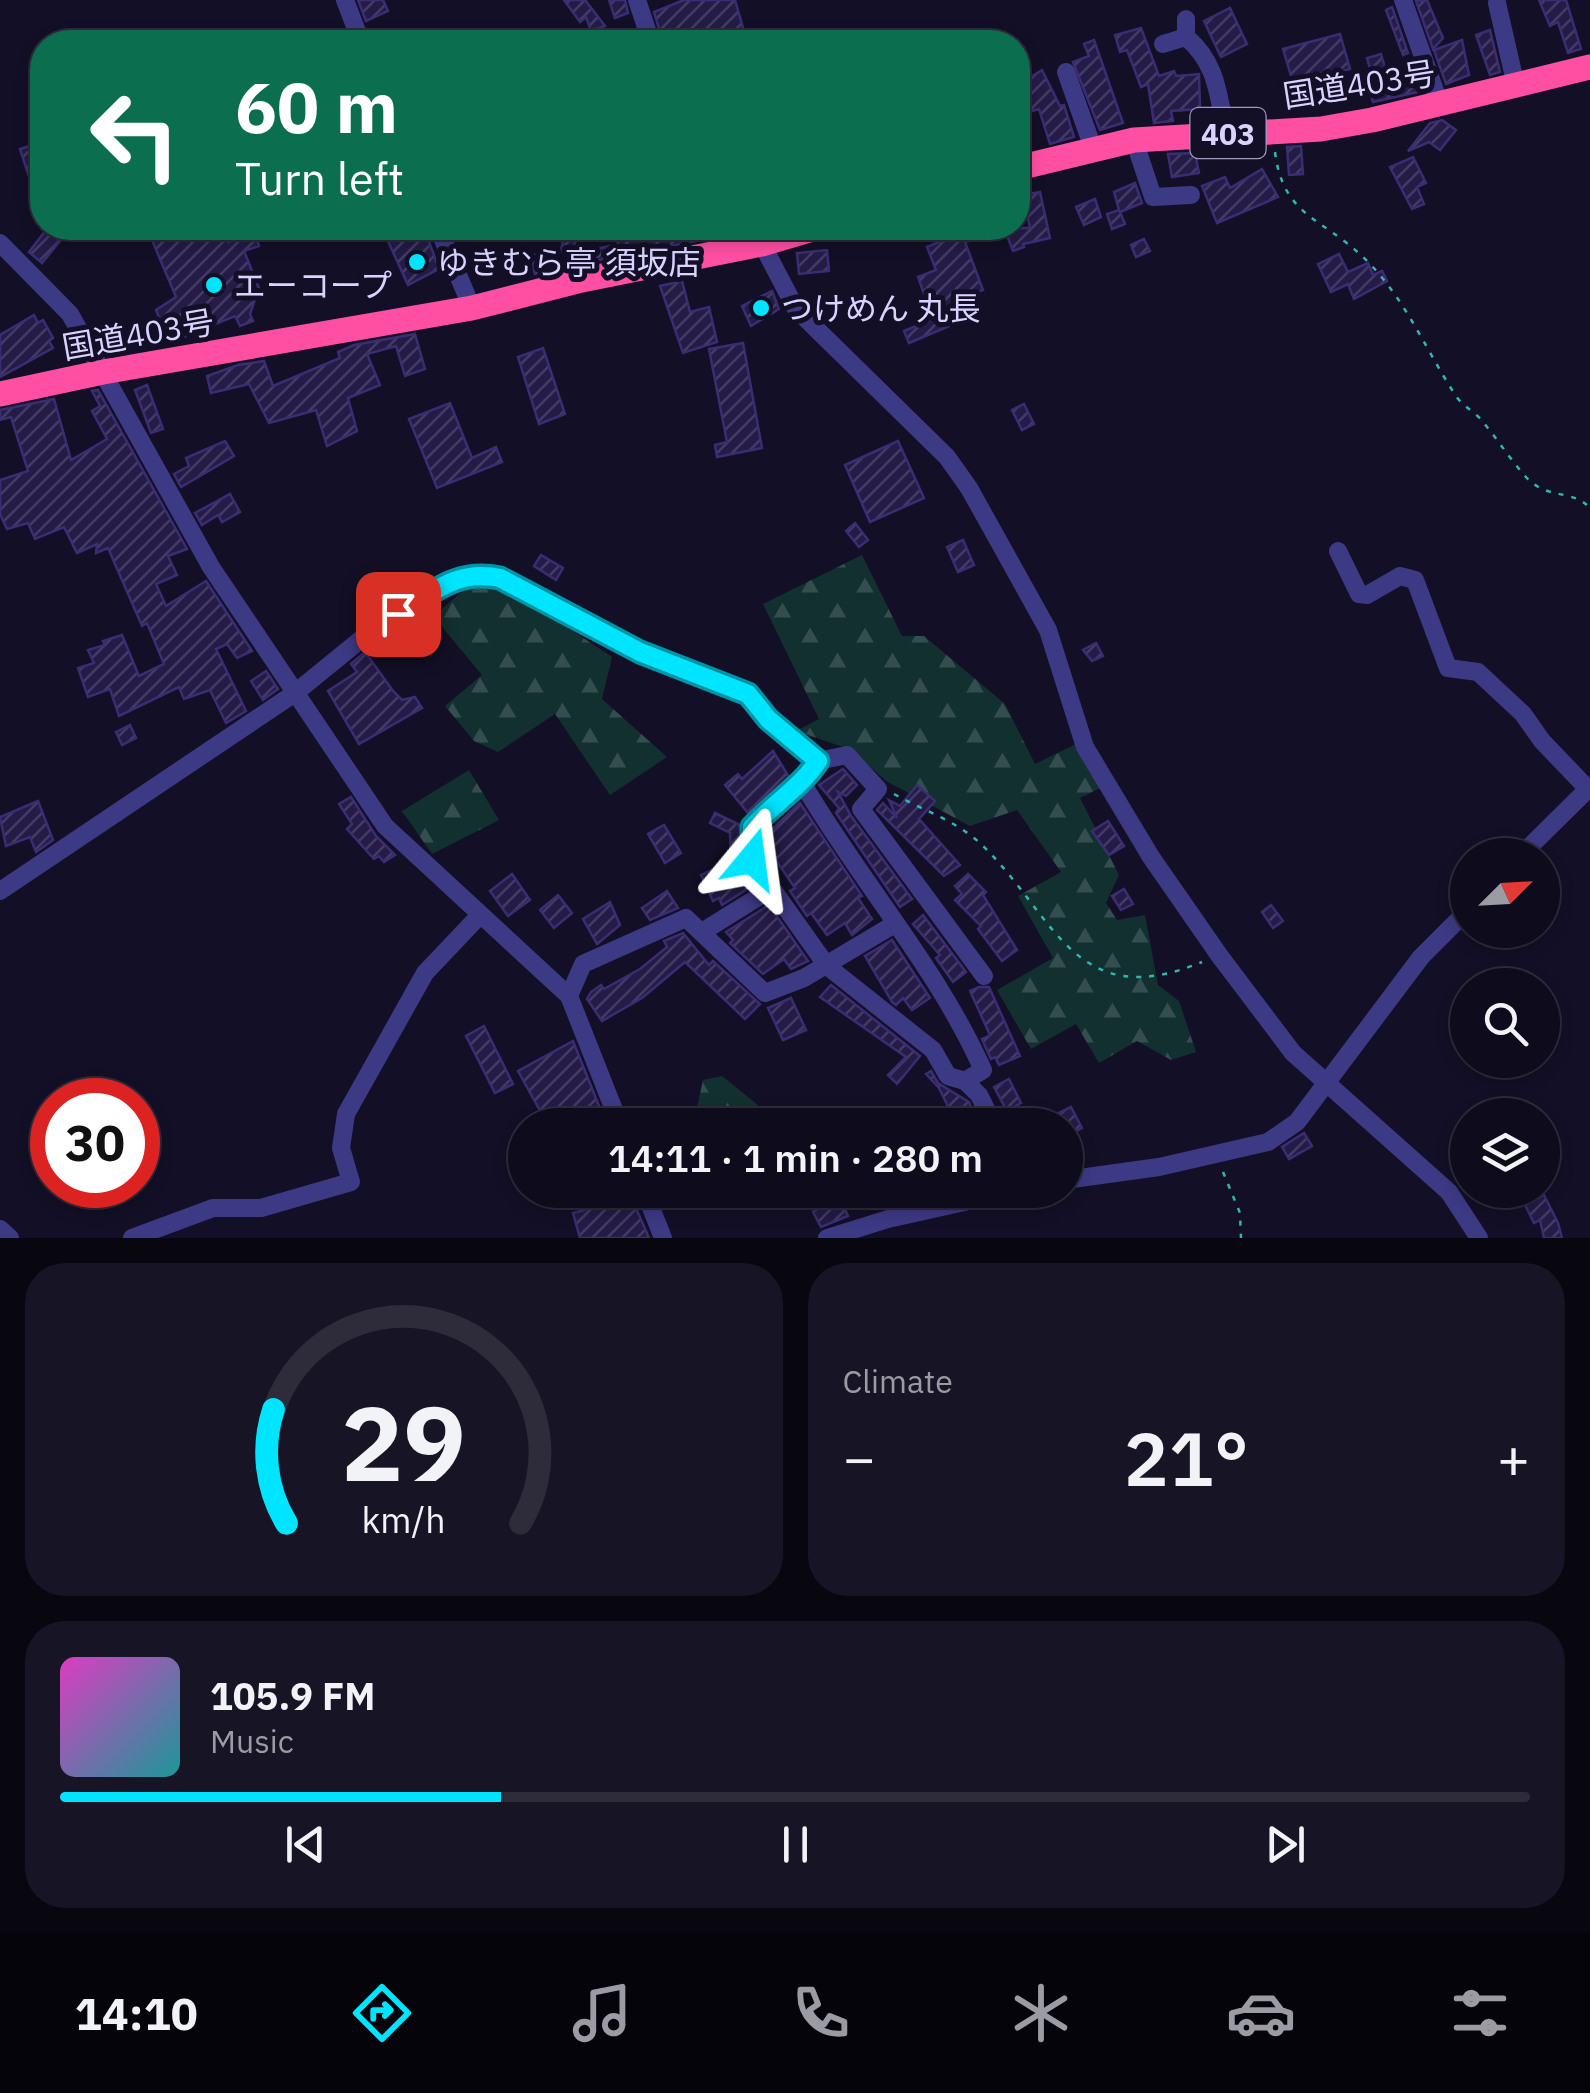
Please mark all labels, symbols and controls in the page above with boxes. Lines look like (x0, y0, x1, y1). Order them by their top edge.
street label: 国道403号 (1280, 51, 1438, 117)
text: 60 m (235, 61, 398, 152)
icon: left (70, 70, 200, 200)
road number: 403 (1190, 108, 1266, 158)
text: Turn left (235, 149, 404, 207)
place label: ゆきむら亭 須坂店 (437, 241, 701, 283)
marker: ゆきむら亭 須坂店 (406, 251, 428, 273)
place label: エーコープ (234, 264, 392, 306)
marker: エーコープ (203, 274, 225, 296)
place label: つけめん 丸長 (781, 287, 981, 329)
marker: つけめん 丸長 (750, 297, 772, 319)
street label: 国道403号 (59, 300, 217, 368)
pin (356, 572, 441, 657)
icon: arrive (371, 587, 426, 642)
position arrow (700, 807, 804, 911)
north arrow (1450, 838, 1560, 948)
map controls (1450, 838, 1560, 1208)
button: search (1450, 968, 1560, 1078)
speed limit sign: 30 (30, 1078, 160, 1208)
button: layers (1450, 1098, 1560, 1208)
text: 14:11 · 1 min · 280 m (608, 1133, 983, 1182)
text: Climate (843, 1360, 953, 1402)
text: 29 (341, 1374, 466, 1510)
text: 21° (1124, 1409, 1249, 1507)
text: − (843, 1422, 876, 1493)
text: + (1497, 1422, 1530, 1493)
text: km/h (362, 1496, 446, 1543)
text: 105.9 FM (210, 1671, 375, 1720)
text: Music (210, 1720, 294, 1762)
icon: previous (278, 1817, 333, 1872)
icon: pause (768, 1817, 823, 1872)
icon: next (1258, 1817, 1313, 1872)
icon: directions (347, 1978, 417, 2048)
icon: music (567, 1978, 637, 2048)
icon: phone (786, 1978, 856, 2048)
icon: climate (1006, 1978, 1076, 2048)
icon: car (1226, 1978, 1296, 2048)
icon: filters (1445, 1978, 1515, 2048)
text: 14:10 (75, 1984, 198, 2042)

